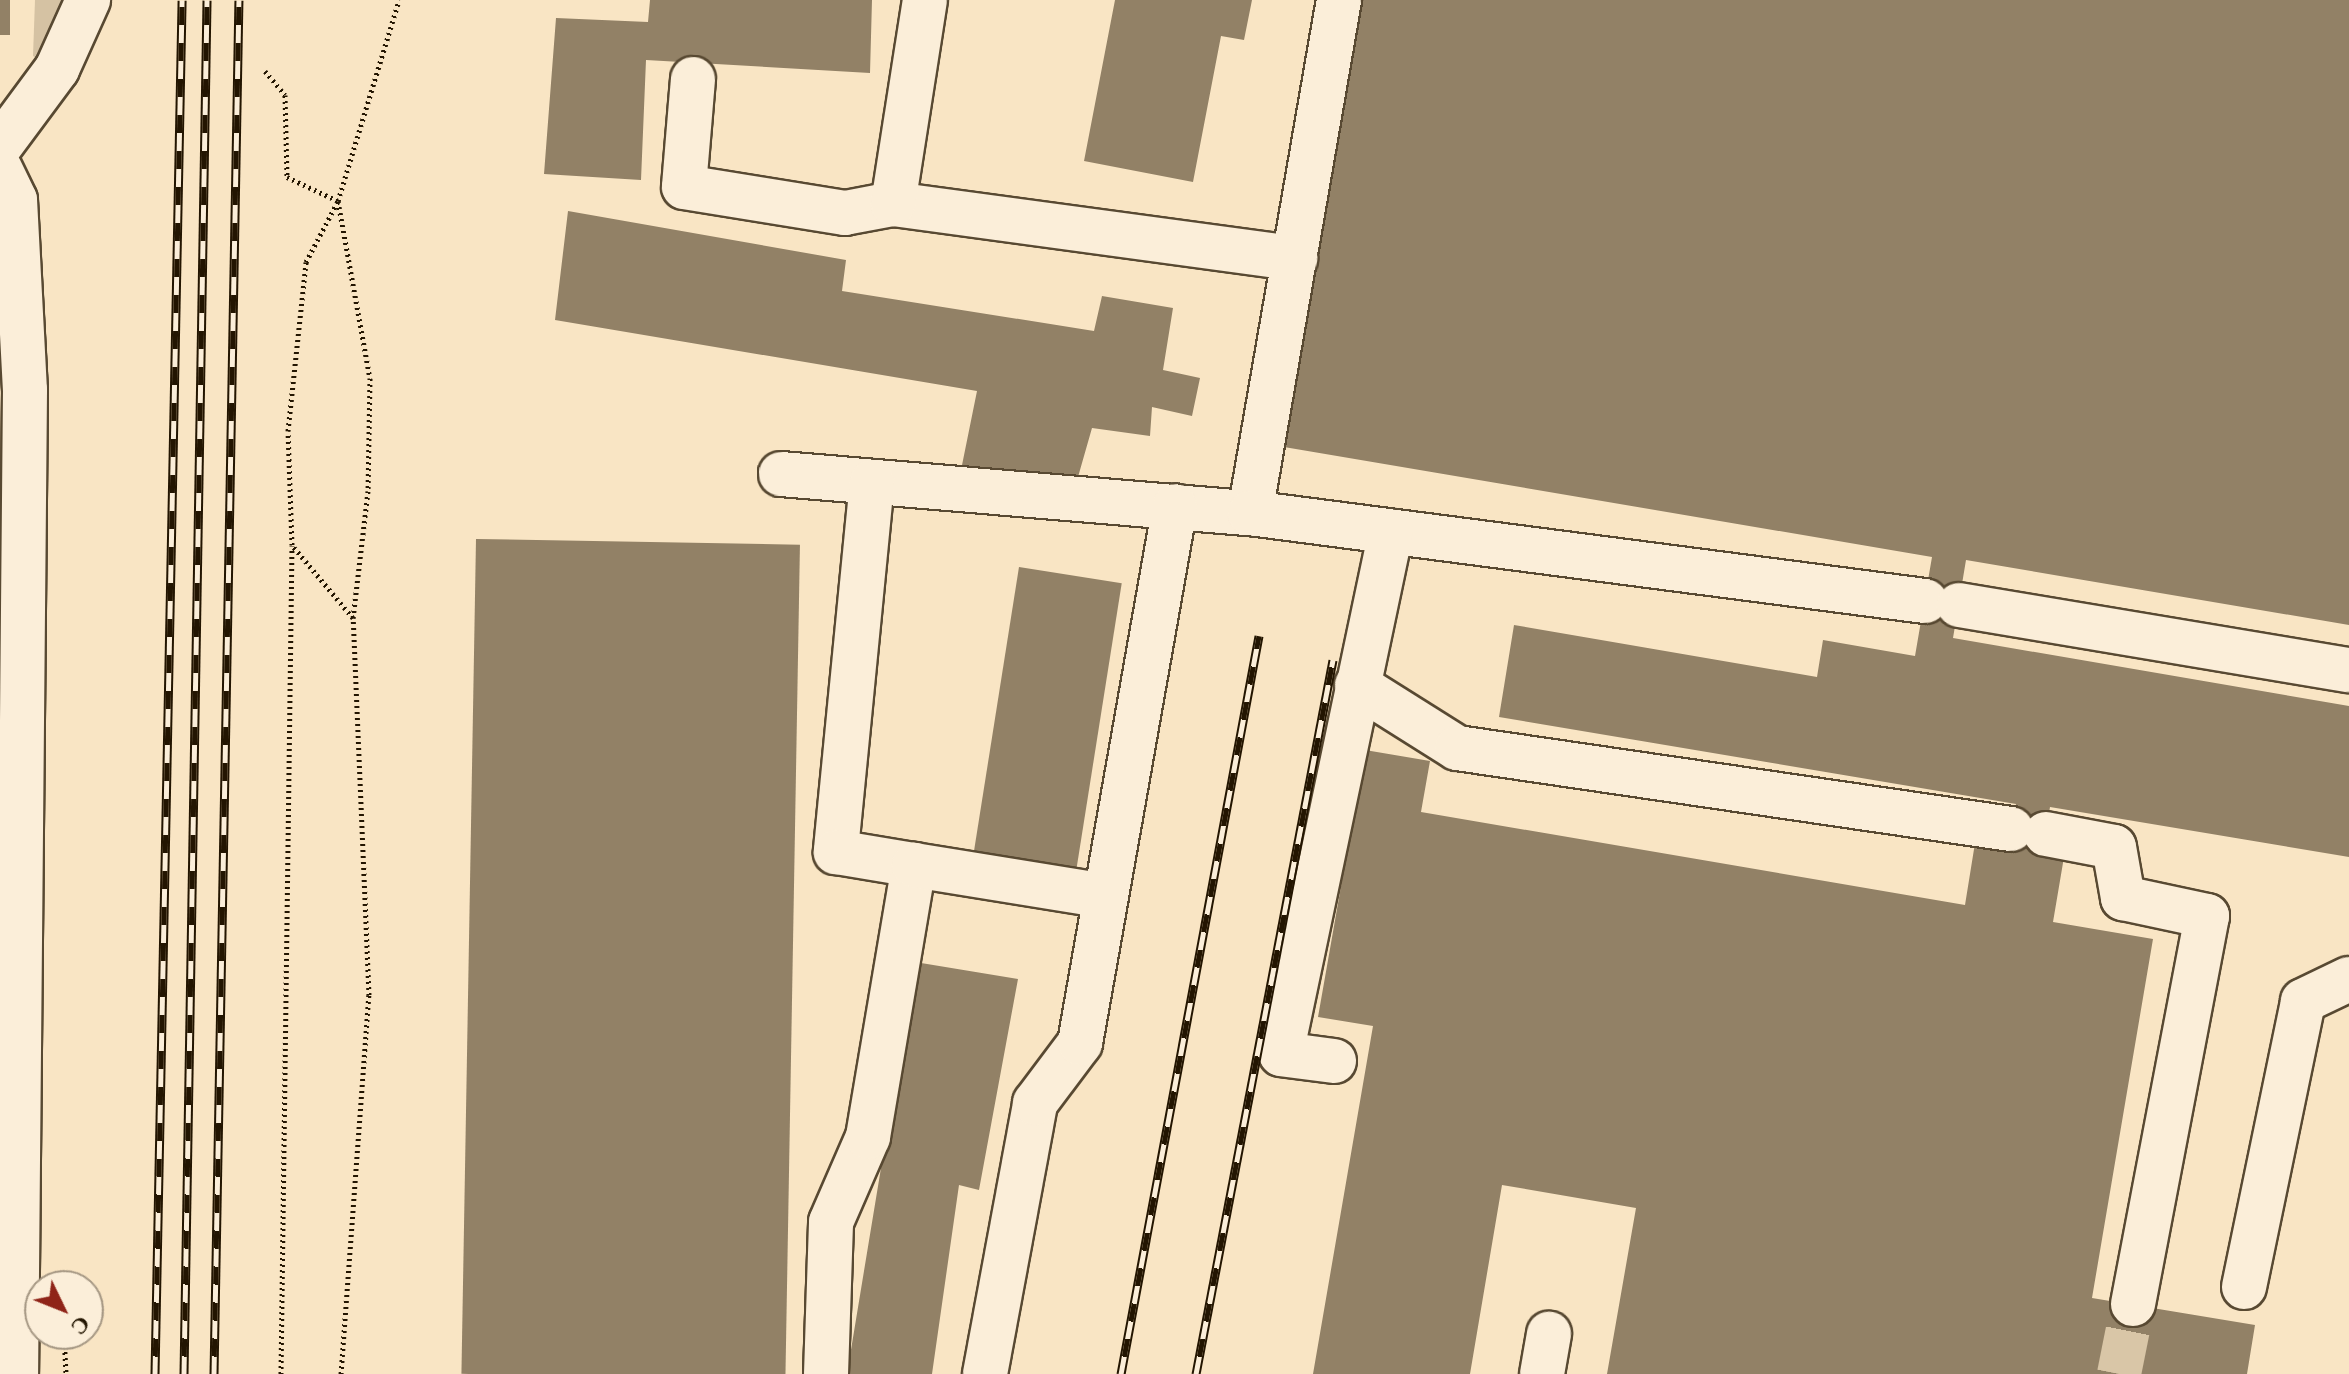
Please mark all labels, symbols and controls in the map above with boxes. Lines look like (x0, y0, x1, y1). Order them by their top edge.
north arrow (24, 1270, 104, 1350)
text: С (65, 1310, 96, 1341)

